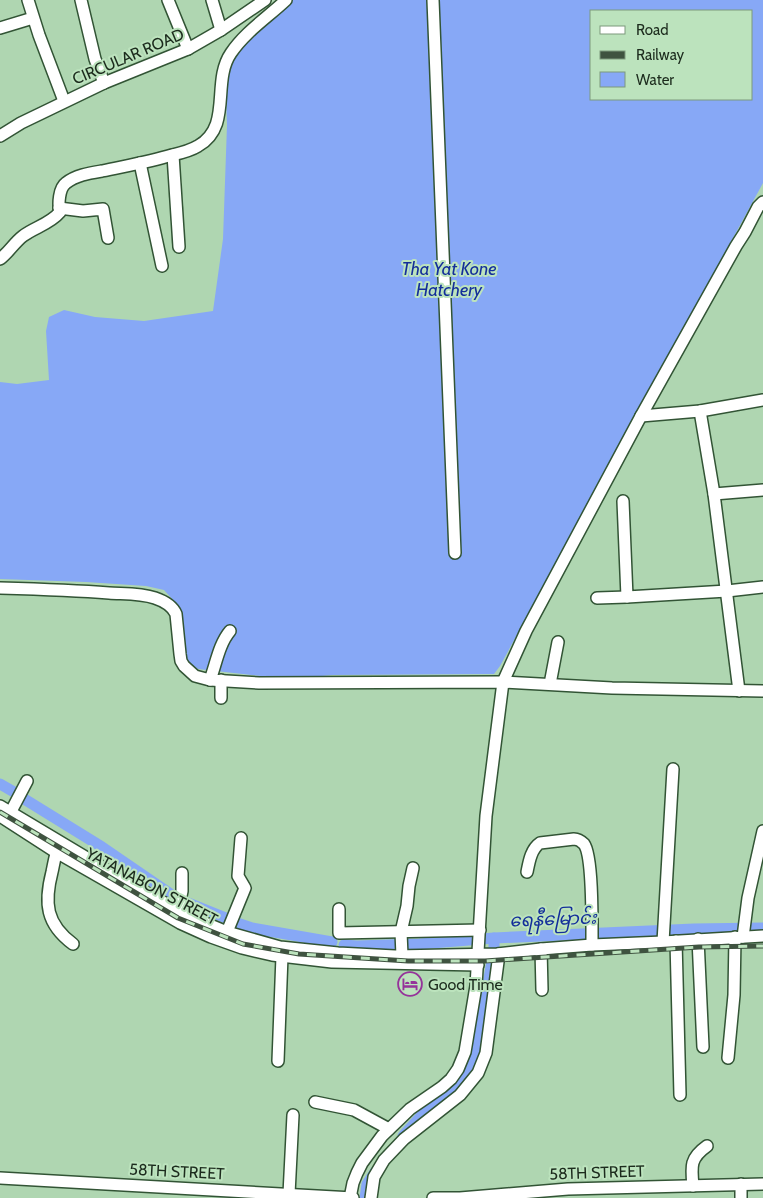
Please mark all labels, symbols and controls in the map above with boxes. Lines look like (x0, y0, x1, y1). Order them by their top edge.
legend (590, 10, 753, 100)
text: Road (636, 21, 669, 39)
street label: CIRCULAR ROAD (70, 24, 187, 89)
text: Railway (636, 46, 685, 64)
text: Water (636, 71, 674, 89)
water label: Tha Yat Kone Hatchery (401, 258, 497, 301)
street label: YATANABON STREET (82, 843, 221, 929)
water label: ရေနီမြောင်း (509, 904, 599, 936)
hotel icon: Good Time (397, 971, 423, 997)
place label: Good Time (428, 975, 503, 994)
street label: 58TH STREET (129, 1160, 226, 1184)
street label: 58TH STREET (549, 1161, 645, 1184)

